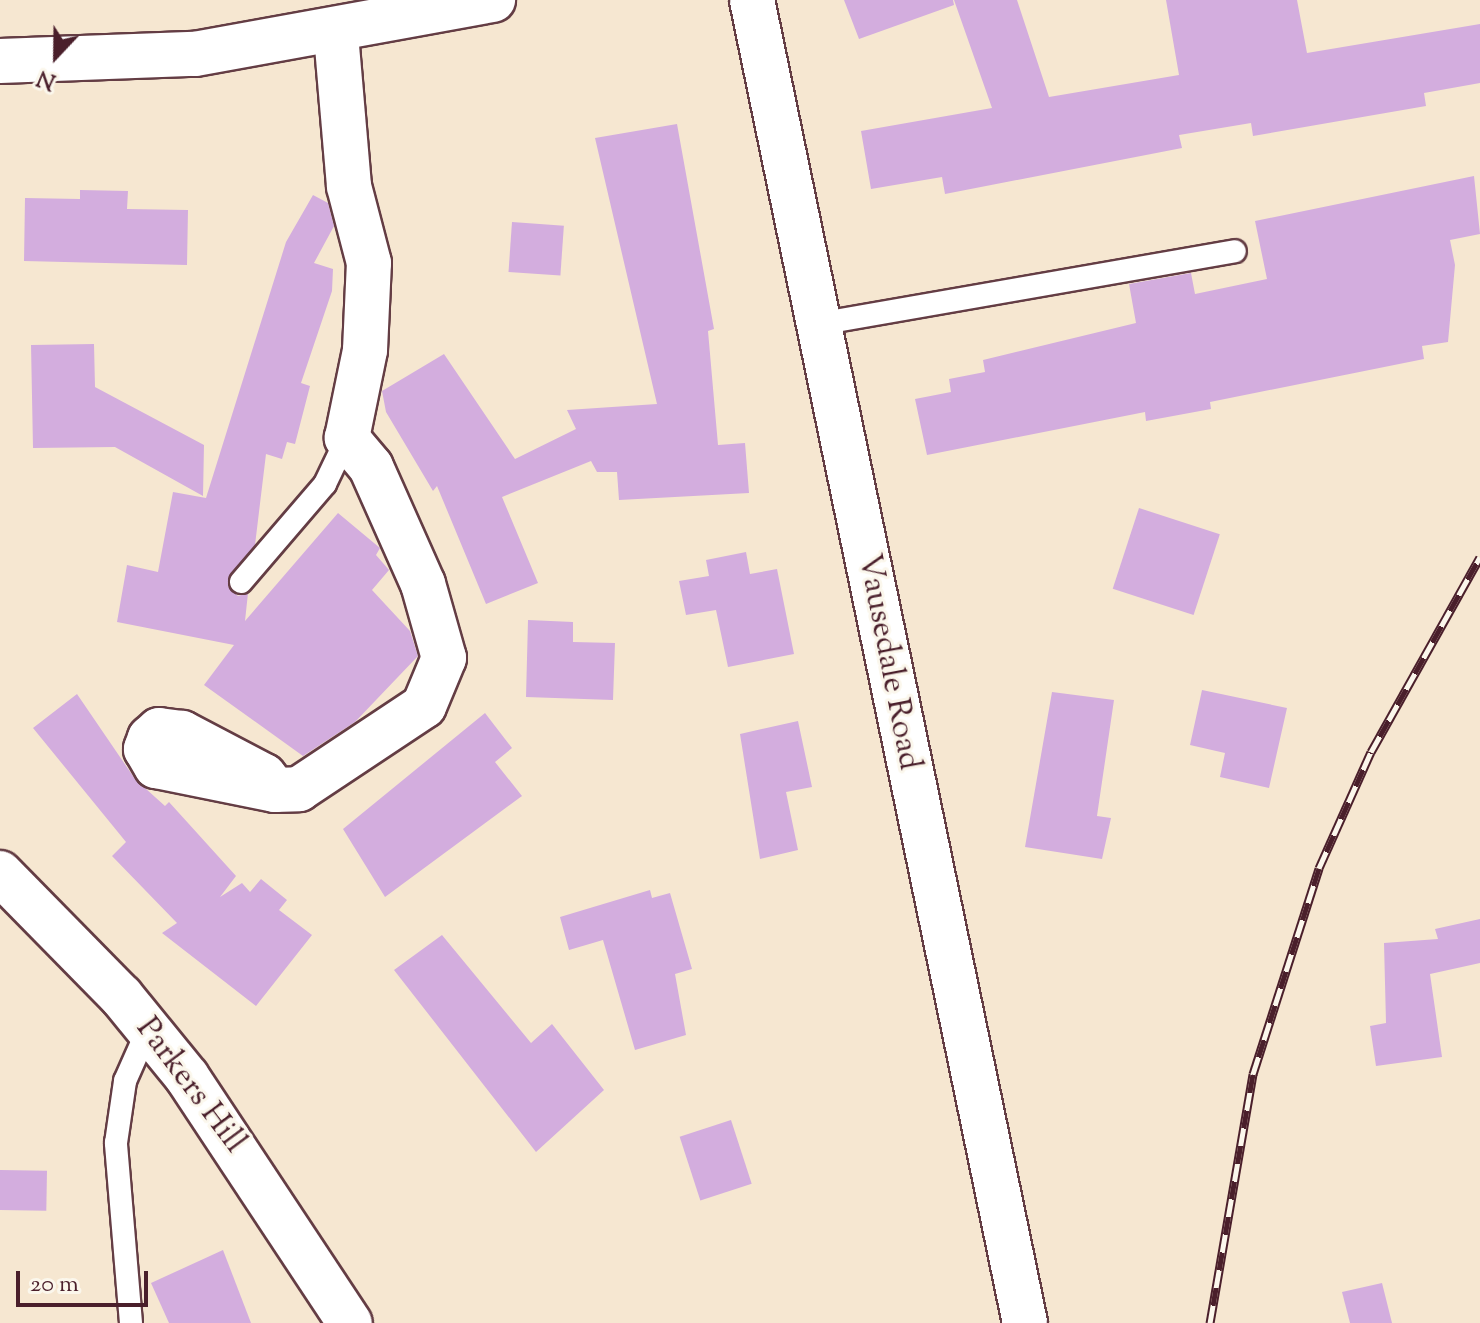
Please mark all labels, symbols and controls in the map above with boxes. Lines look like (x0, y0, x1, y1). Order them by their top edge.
north arrow (16, 16, 96, 96)
text: N (33, 60, 61, 96)
street label: Vausedale Road (848, 551, 928, 773)
street label: Parkers Hill (127, 1011, 253, 1161)
scale bar (20, 1255, 152, 1305)
text: 20 m (30, 1268, 79, 1302)

